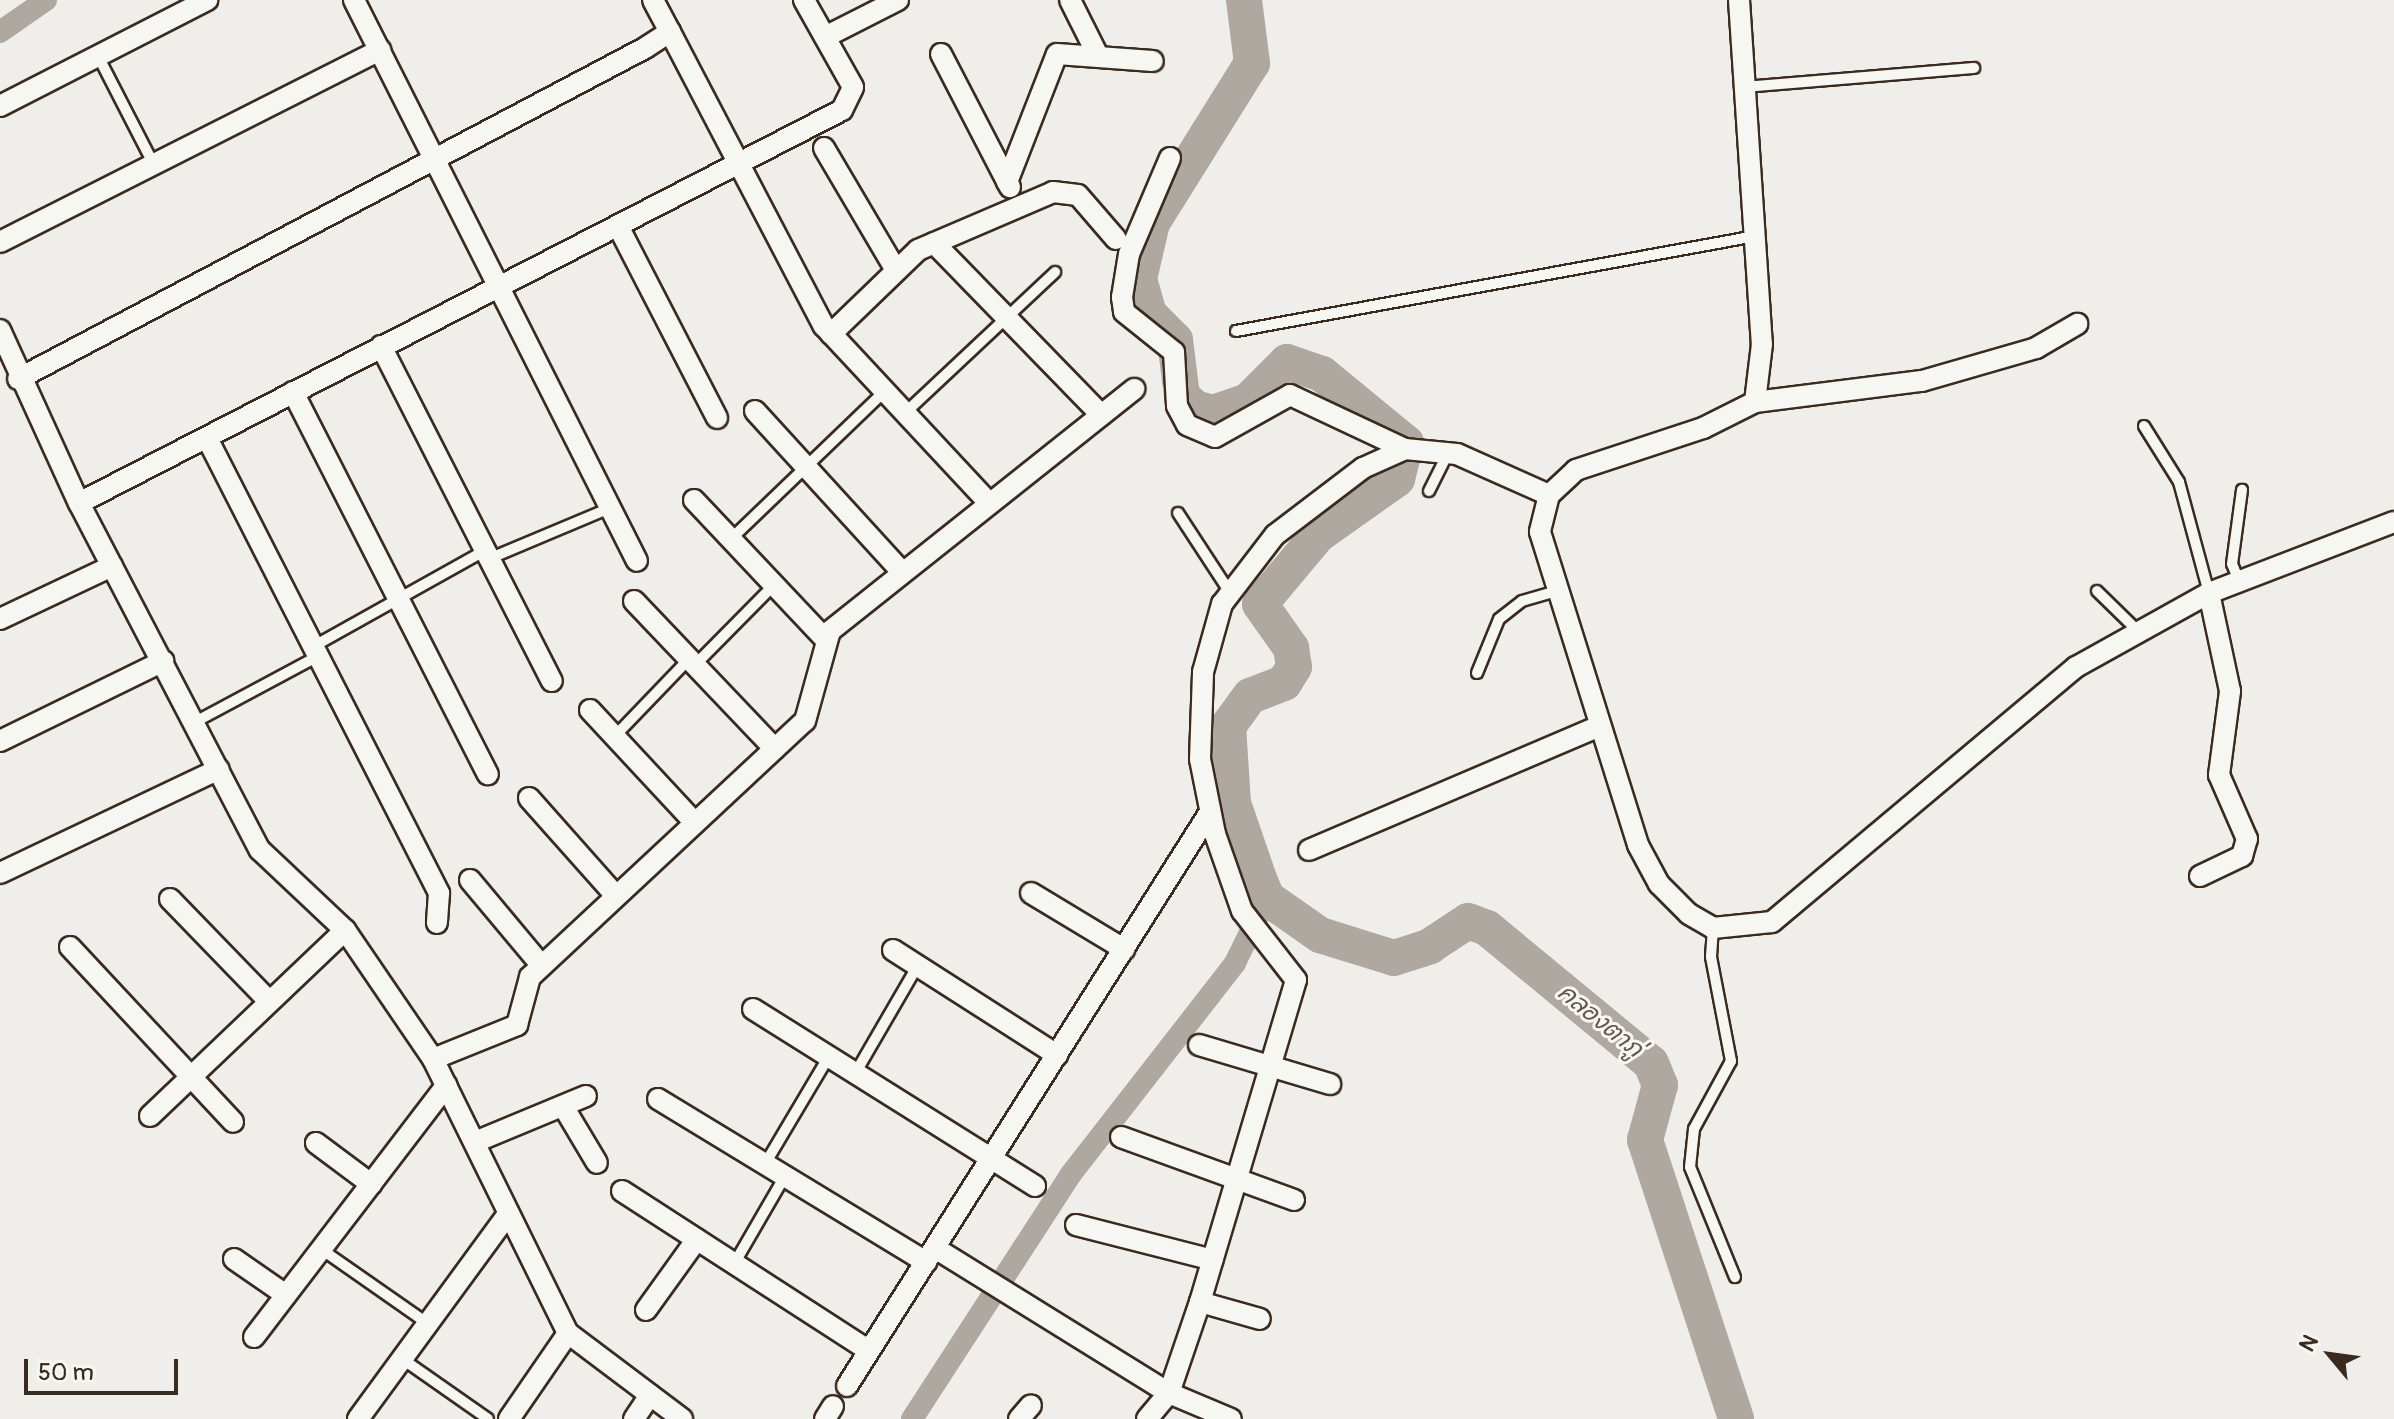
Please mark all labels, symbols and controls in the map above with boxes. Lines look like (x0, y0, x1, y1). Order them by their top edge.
water label: คลองตาภู่ (1552, 978, 1648, 1064)
north arrow (2290, 1315, 2370, 1395)
text: N (2293, 1330, 2325, 1357)
scale bar (28, 1343, 182, 1393)
text: 50 m (38, 1358, 94, 1387)

